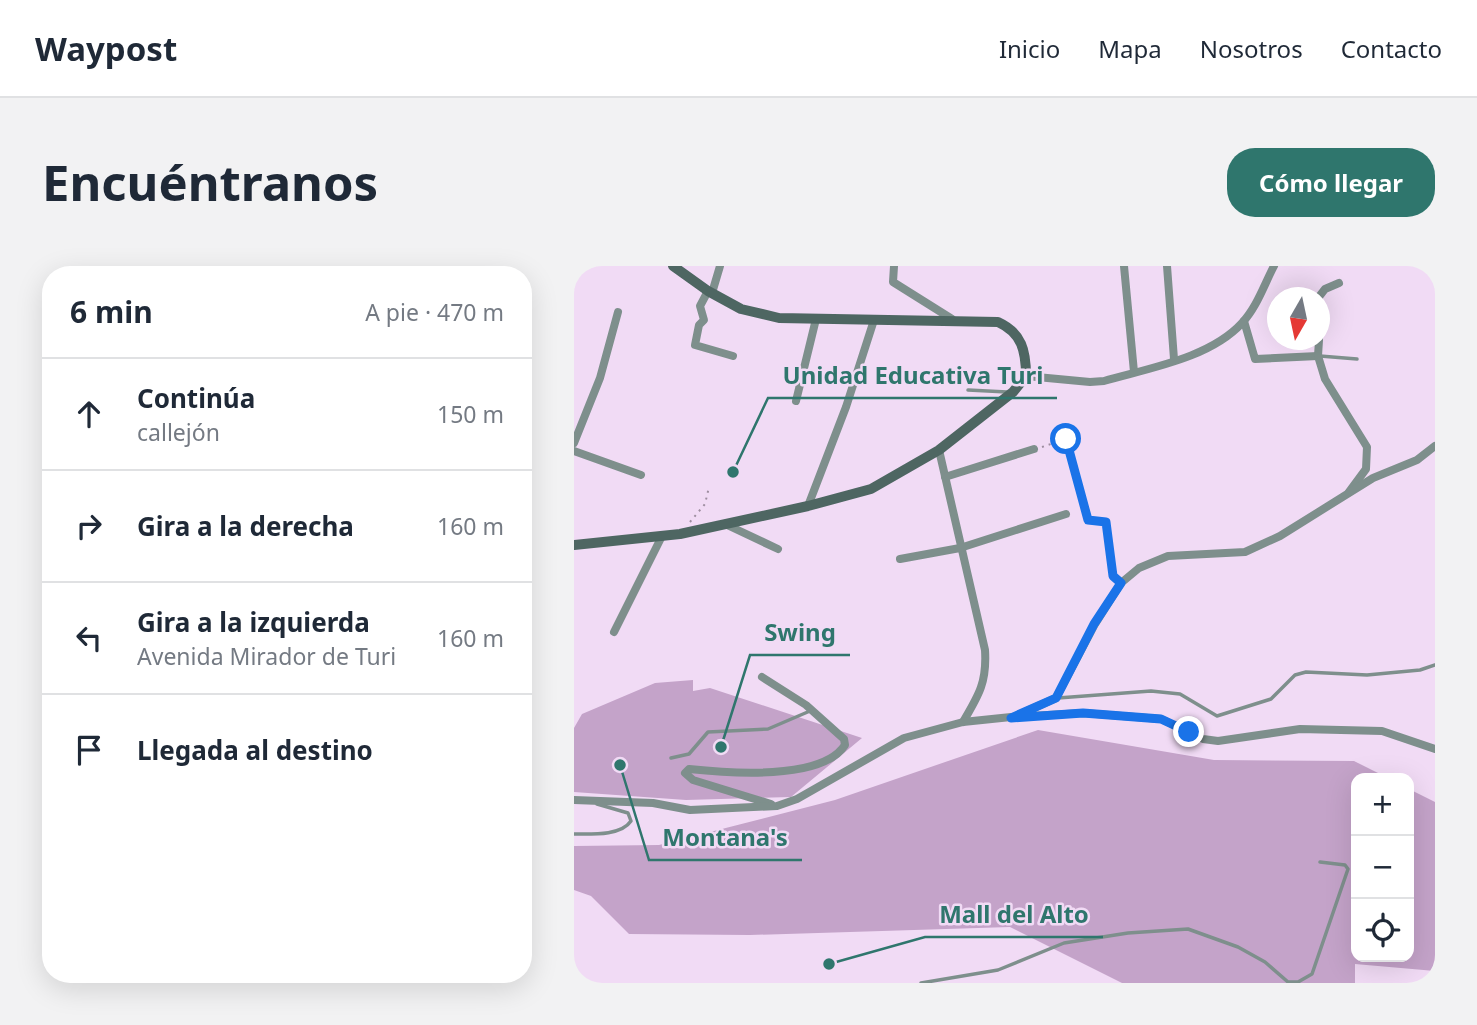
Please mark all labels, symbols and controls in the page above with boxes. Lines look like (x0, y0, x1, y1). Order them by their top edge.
text: Waypost (35, 26, 177, 71)
text: Inicio (999, 32, 1060, 65)
text: Mapa (1098, 32, 1162, 65)
text: Nosotros (1200, 32, 1303, 65)
text: Contacto (1341, 32, 1442, 65)
button: Cómo llegar (1227, 148, 1435, 217)
text: Encuéntranos (42, 149, 378, 215)
north arrow (1267, 287, 1330, 350)
text: 6 min (70, 291, 153, 332)
text: A pie · 470 m (365, 296, 504, 328)
callout: Unidad Educativa Turi (768, 353, 1057, 398)
text: Unidad Educativa Turi (783, 358, 1043, 391)
text: Continúa (137, 380, 255, 416)
icon: ahead (70, 395, 108, 433)
text: 150 m (437, 398, 504, 430)
text: callejón (137, 416, 220, 448)
route start (1050, 423, 1081, 454)
icon: right (70, 507, 108, 545)
text: Gira a la derecha (137, 508, 354, 544)
text: 160 m (437, 510, 504, 542)
text: Gira a la izquierda (137, 604, 370, 640)
callout: Swing (750, 610, 850, 655)
text: Swing (764, 615, 836, 648)
icon: left (70, 619, 108, 657)
text: 160 m (437, 622, 504, 654)
text: Avenida Mirador de Turi (137, 640, 396, 672)
route end (1173, 716, 1204, 747)
icon: arrive (70, 731, 108, 769)
text: Llegada al destino (137, 732, 373, 768)
map controls (1351, 773, 1414, 962)
button: + (1351, 773, 1414, 836)
callout: Montana's (649, 815, 802, 860)
text: Montana's (662, 820, 788, 853)
button: − (1351, 836, 1414, 899)
callout: Mall del Alto (925, 892, 1103, 937)
text: Mall del Alto (939, 897, 1089, 930)
button: locate (1351, 899, 1414, 962)

